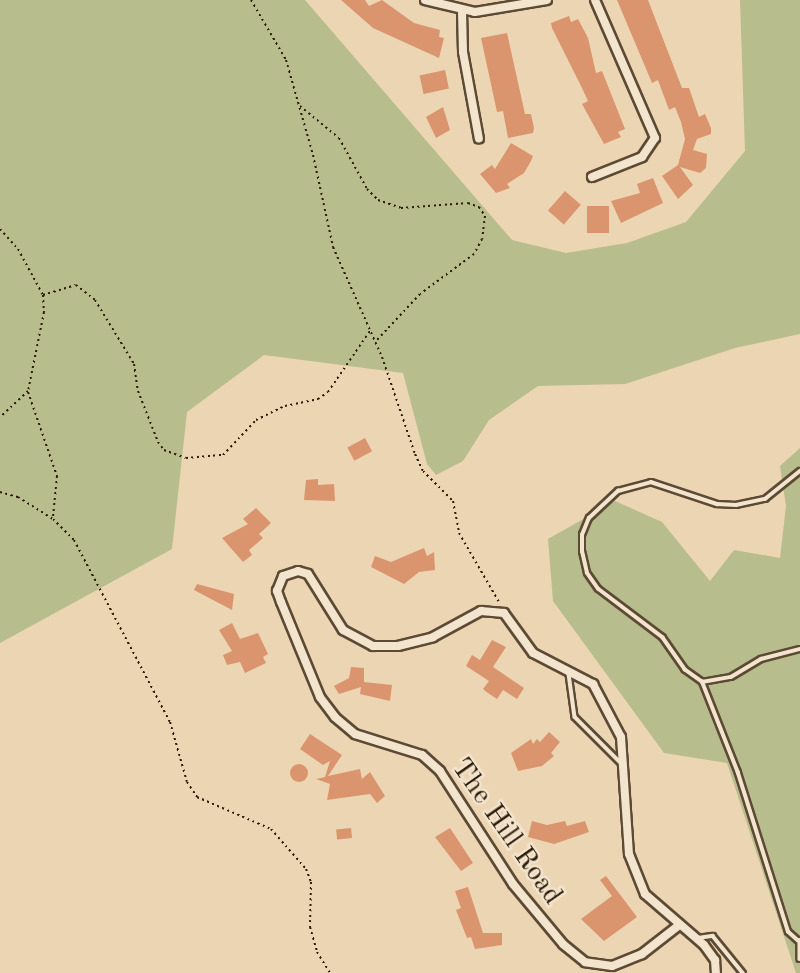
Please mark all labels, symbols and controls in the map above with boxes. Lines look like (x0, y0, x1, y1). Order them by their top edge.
street label: The Hill Road (443, 752, 569, 912)

